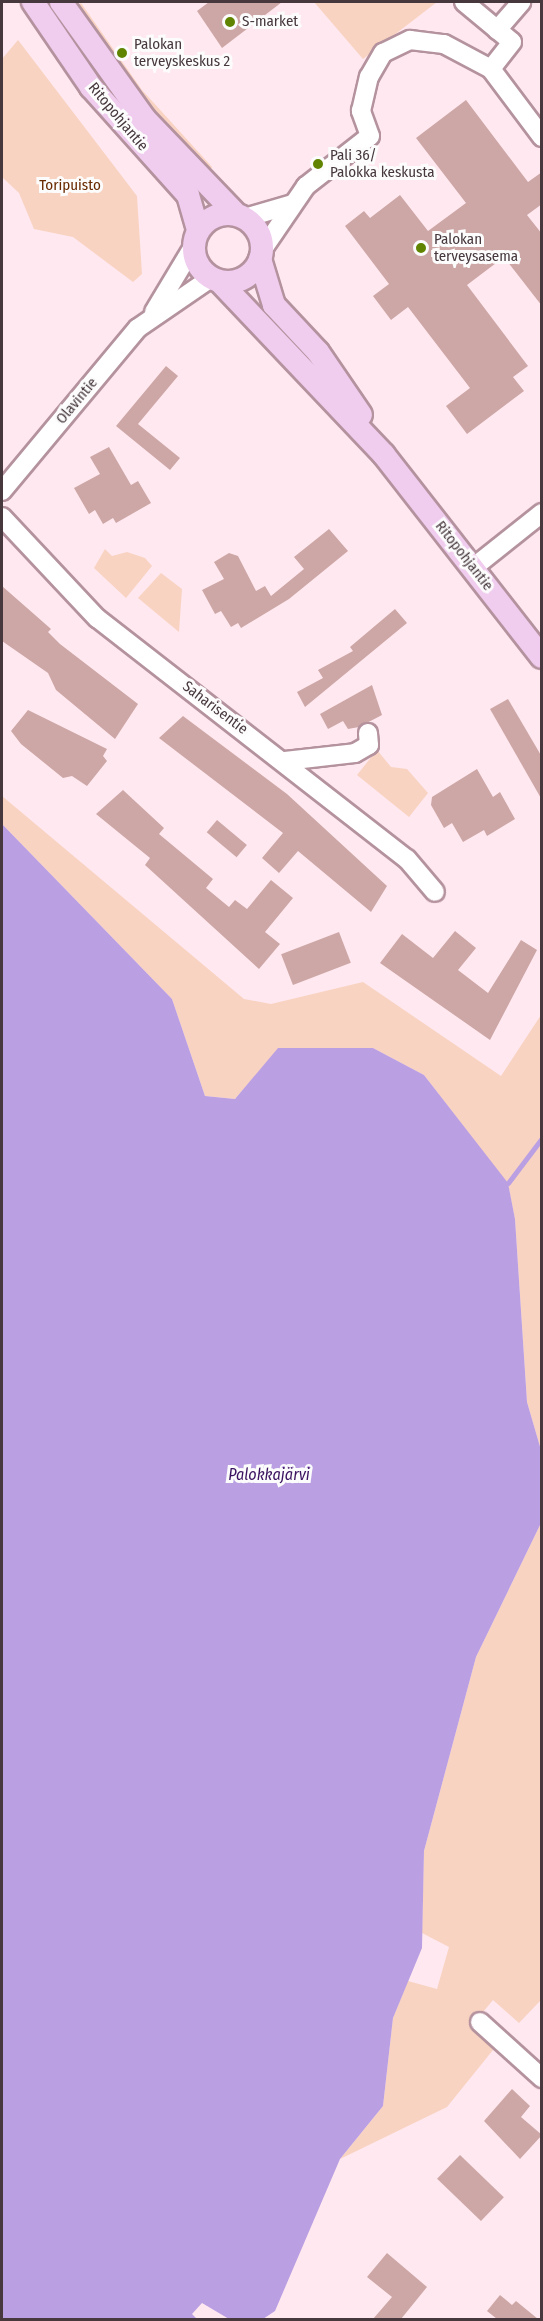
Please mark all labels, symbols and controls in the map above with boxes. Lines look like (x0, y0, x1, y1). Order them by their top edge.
place label: S-market (242, 13, 298, 31)
marker: S-market (223, 15, 237, 29)
place label: Palokan terveyskeskus 2 (134, 35, 230, 70)
marker: Palokan terveyskeskus 2 (115, 46, 129, 60)
street label: Ritopohjantie (84, 79, 152, 155)
place label: Pali 36/ Palokka keskusta (330, 146, 435, 181)
marker: Pali 36/ Palokka keskusta (311, 157, 325, 171)
park label: Toripuisto (39, 177, 101, 195)
place label: Palokan terveysasema (434, 230, 518, 265)
marker: Palokan terveysasema (412, 239, 430, 257)
street label: Olavintie (52, 374, 102, 428)
street label: Ritopohjantie (431, 518, 497, 594)
street label: Saharisentie (179, 678, 251, 738)
water label: Palokkajärvi (228, 1465, 310, 1485)

